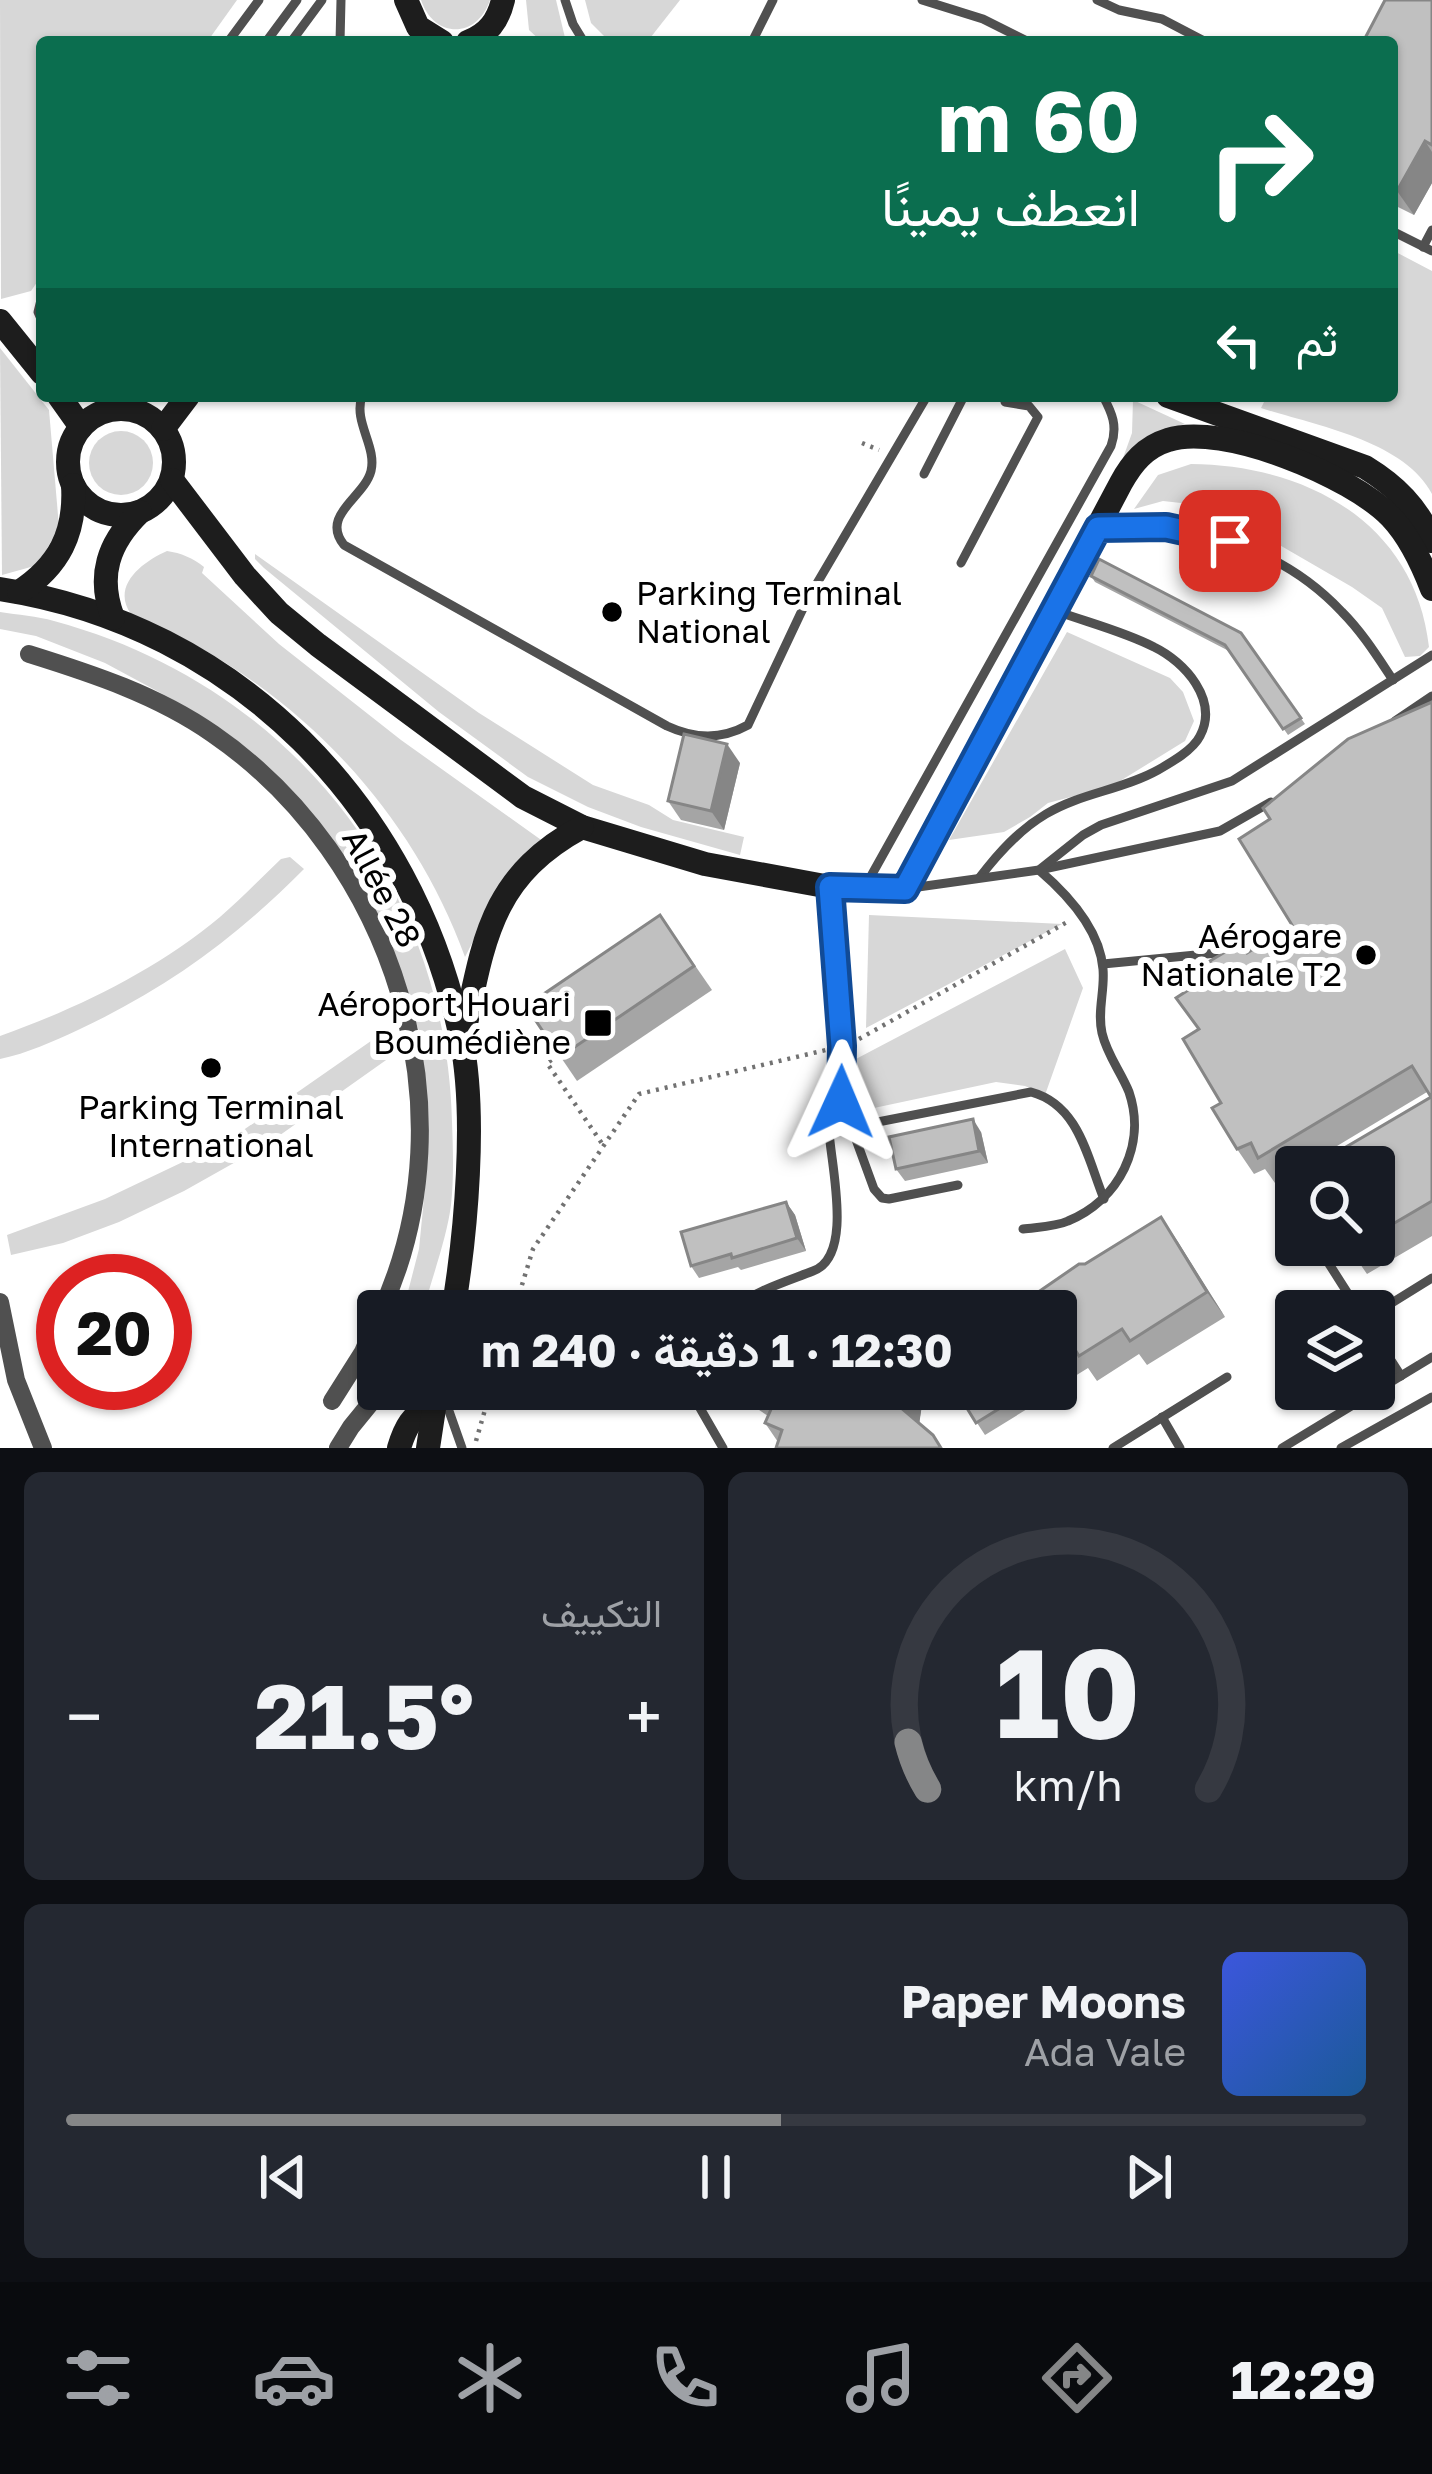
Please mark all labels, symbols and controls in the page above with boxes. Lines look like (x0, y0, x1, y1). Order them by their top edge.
text: 60 m (938, 70, 1140, 170)
icon: right (1182, 84, 1338, 240)
text: انعطف يمينًا (881, 173, 1140, 238)
icon: left (1206, 312, 1272, 378)
text: ثم (1296, 312, 1338, 366)
pin (1179, 490, 1281, 592)
icon: arrive (1197, 508, 1263, 574)
place label: Parking Terminal National (636, 573, 902, 650)
marker: Parking Terminal National (599, 599, 625, 625)
street label: Allée 28 (335, 822, 430, 953)
place label: Aérogare Nationale T2 (1141, 916, 1342, 993)
marker: Aérogare Nationale T2 (1353, 942, 1379, 968)
place label: Aéroport Houari Boumédiène (317, 984, 571, 1061)
marker: Aéroport Houari Boumédiène (582, 1007, 614, 1039)
position arrow (778, 1039, 904, 1165)
marker: Parking Terminal International (198, 1055, 224, 1081)
place label: Parking Terminal International (78, 1087, 344, 1164)
map controls (1275, 1146, 1395, 1410)
button: search (1275, 1146, 1395, 1266)
speed limit sign: 20 (36, 1254, 192, 1410)
button: layers (1275, 1290, 1395, 1410)
text: 12:30 · 1 دقيقة · 240 m (481, 1323, 953, 1377)
text: التكييف (541, 1589, 662, 1636)
text: 10 (995, 1616, 1141, 1765)
text: 21.5° (254, 1661, 474, 1769)
text: − (66, 1676, 102, 1756)
text: + (626, 1676, 662, 1756)
text: km/h (1013, 1759, 1123, 1810)
text: Paper Moons (901, 1974, 1186, 2028)
text: Ada Vale (1024, 2028, 1186, 2075)
icon: previous (250, 2144, 316, 2210)
icon: pause (683, 2144, 749, 2210)
icon: next (1116, 2144, 1182, 2210)
icon: filters (56, 2336, 140, 2420)
icon: car (252, 2336, 336, 2420)
icon: climate (448, 2336, 532, 2420)
icon: phone (643, 2336, 727, 2420)
icon: music (839, 2336, 923, 2420)
icon: directions (1035, 2336, 1119, 2420)
text: 12:29 (1231, 2346, 1376, 2411)

